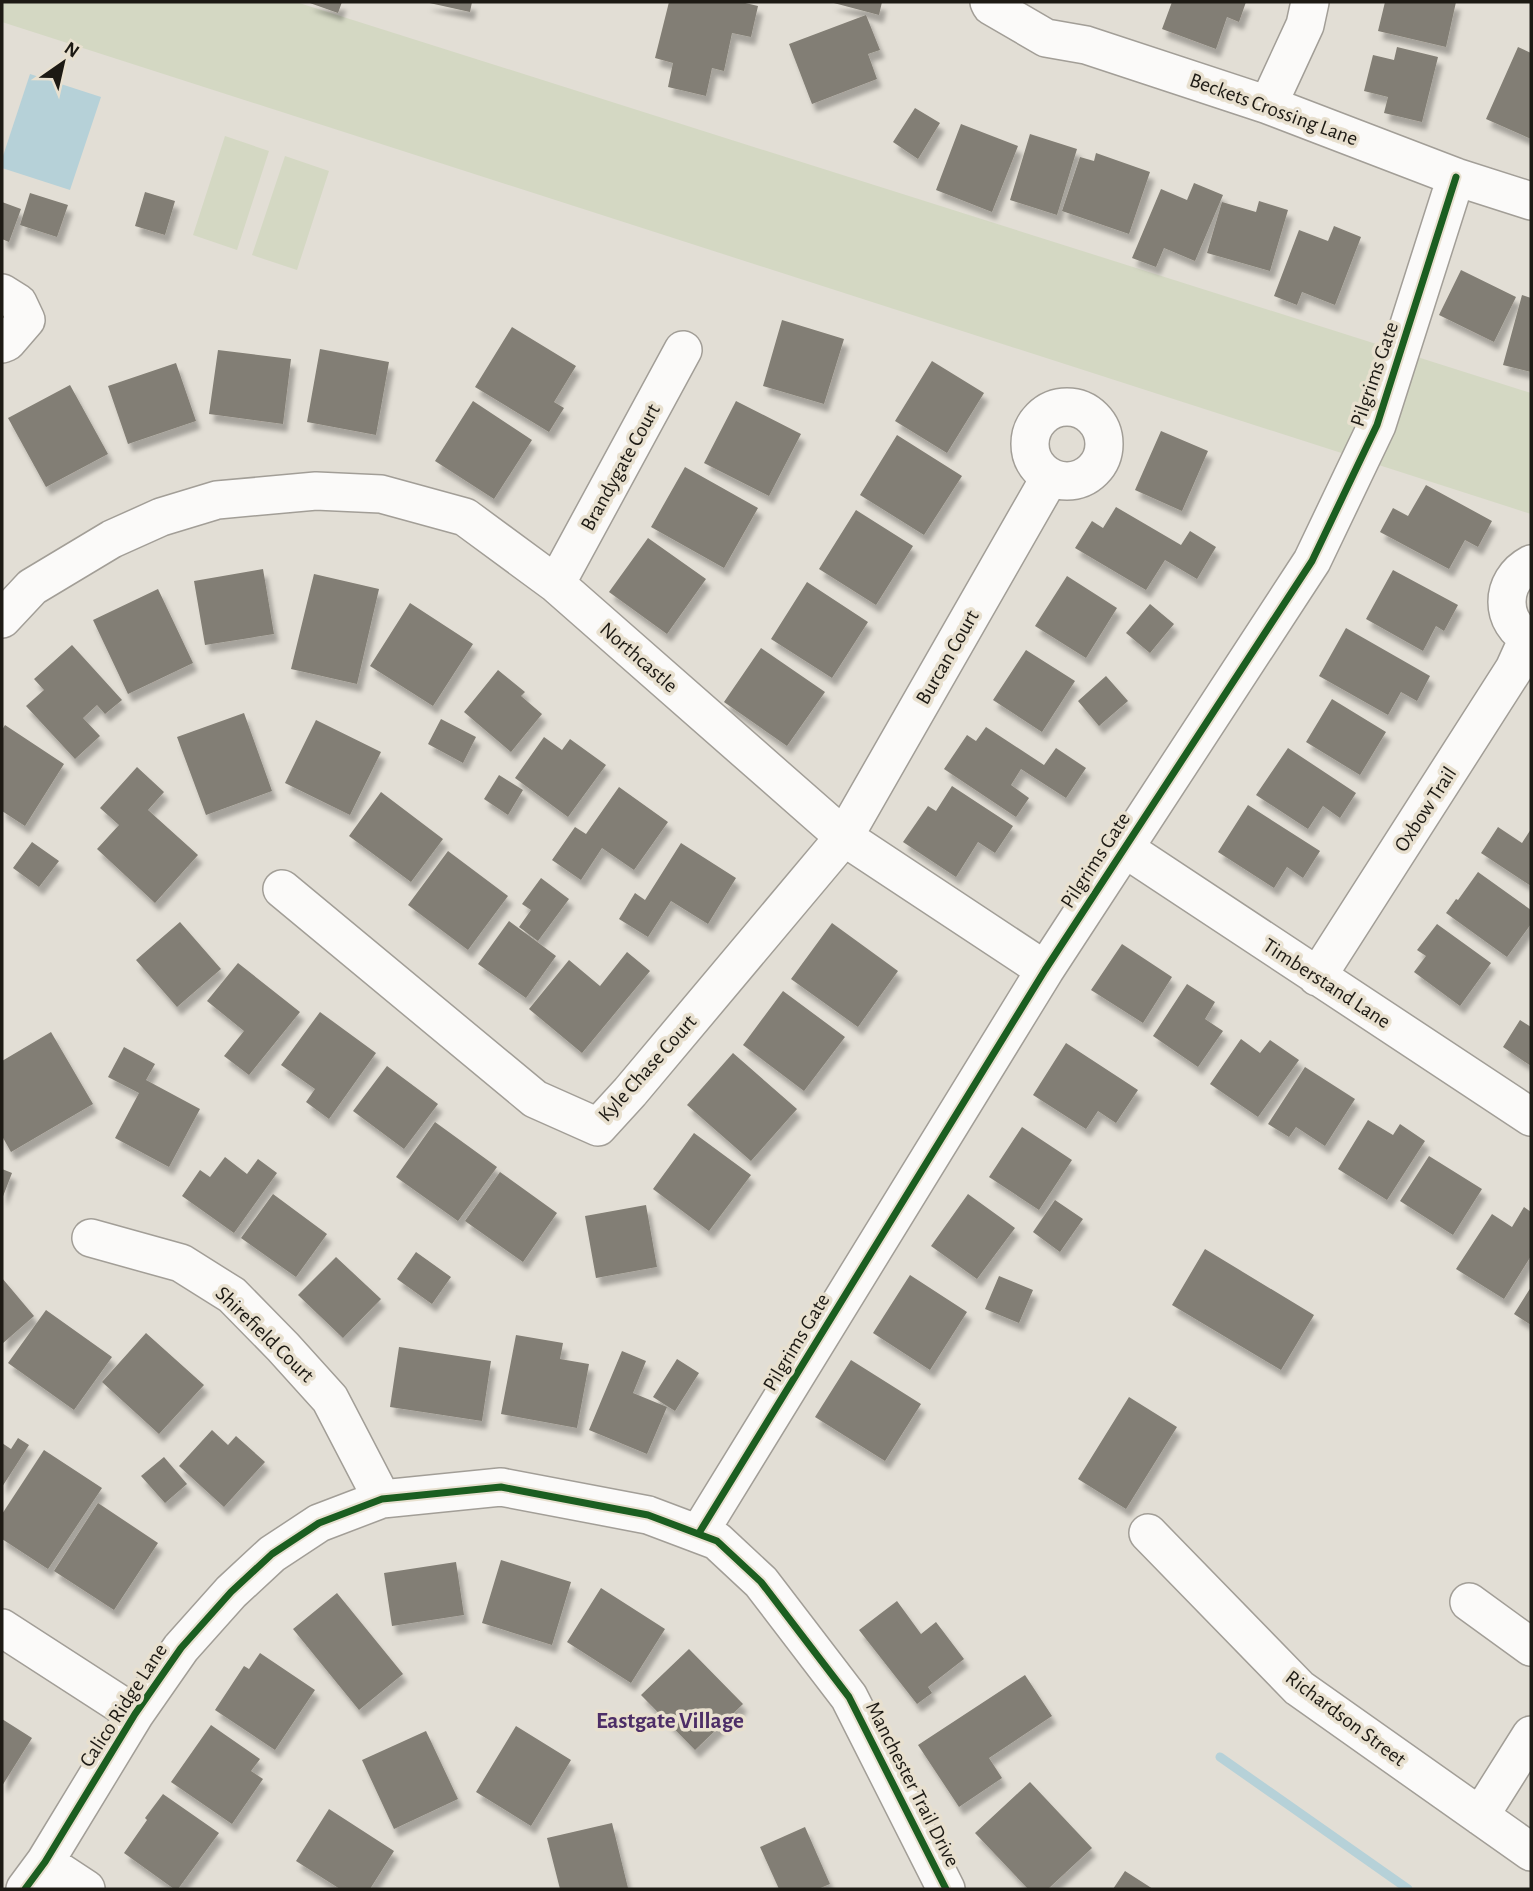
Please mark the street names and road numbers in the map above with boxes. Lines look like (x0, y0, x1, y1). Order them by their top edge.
street label: Beckets Crossing Lane (1187, 69, 1361, 150)
street label: Pilgrims Gate (1347, 319, 1402, 429)
street label: Brandygate Court (577, 400, 664, 534)
street label: Burcan Court (912, 606, 983, 708)
street label: Northcastle (596, 618, 682, 697)
street label: Oxbow Trail (1390, 763, 1460, 855)
street label: Pilgrims Gate (1057, 809, 1134, 912)
street label: Timberstand Lane (1259, 934, 1394, 1032)
street label: Kyle Chase Court (594, 1011, 701, 1126)
street label: Shirefield Court (211, 1282, 318, 1387)
street label: Pilgrims Gate (759, 1290, 834, 1395)
street label: Calico Ridge Lane (76, 1640, 171, 1771)
street label: Richardson Street (1282, 1667, 1410, 1770)
street label: Manchester Trail Drive (862, 1698, 963, 1870)

